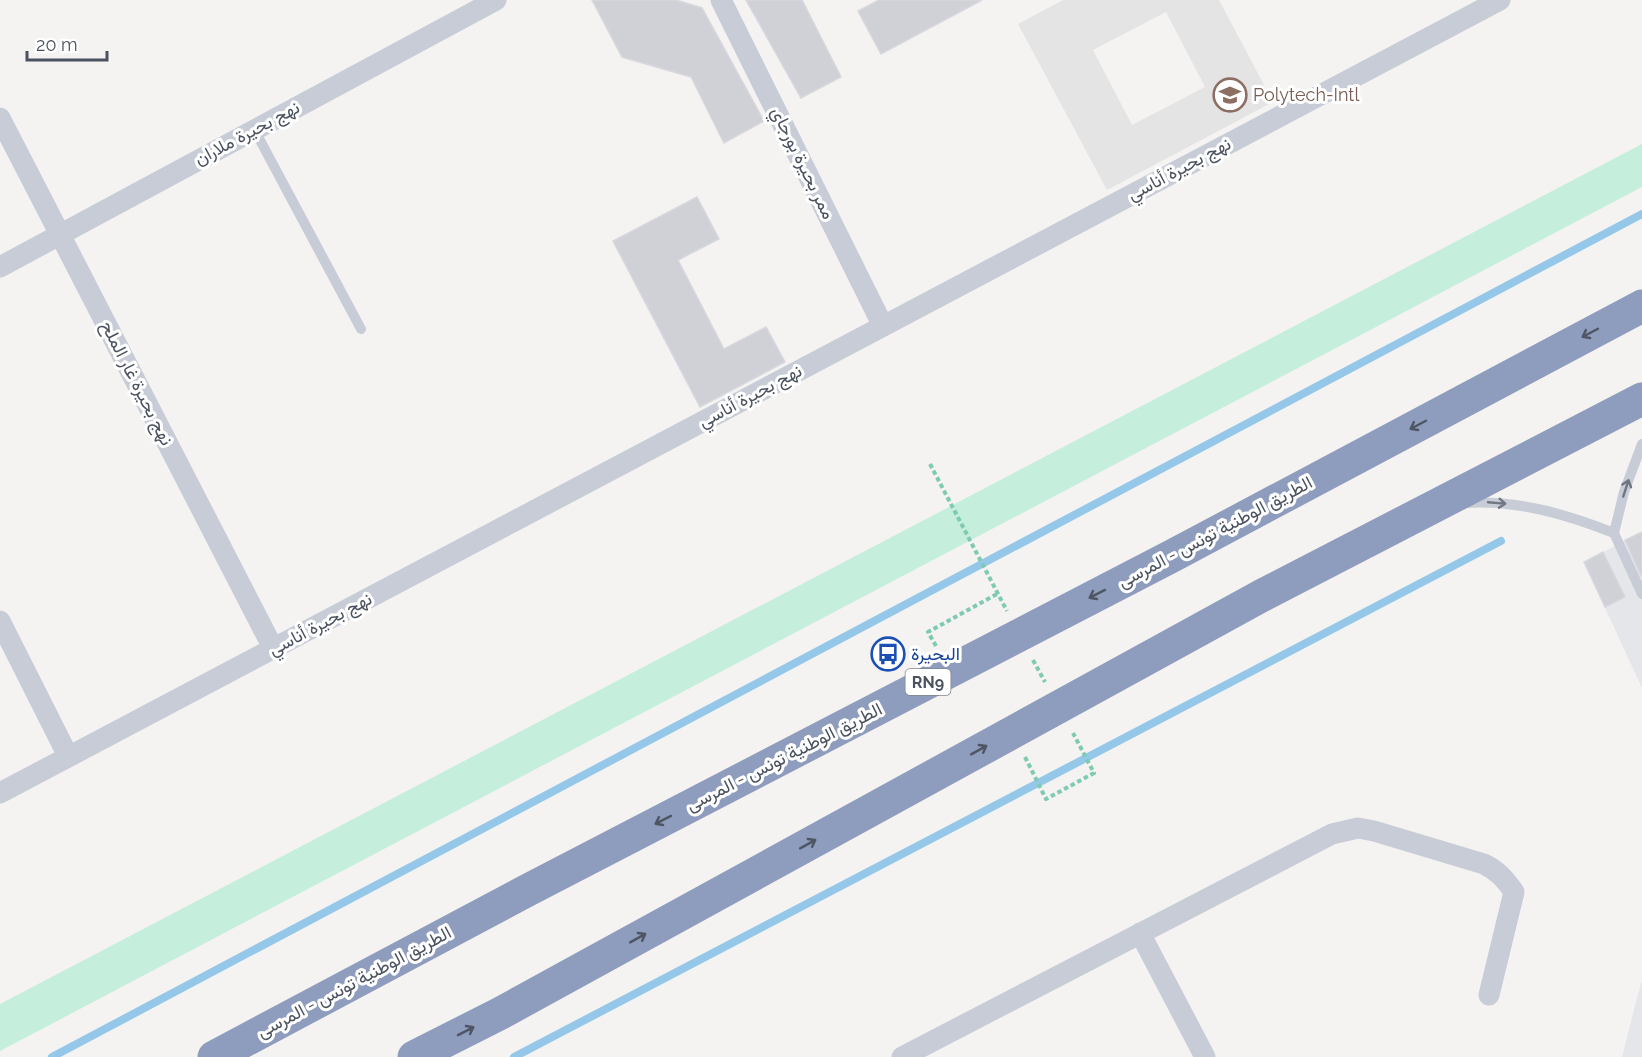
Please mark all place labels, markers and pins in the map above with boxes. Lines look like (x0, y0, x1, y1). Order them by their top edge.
school or university icon: Polytech-Intl (1212, 77, 1248, 113)
place label: Polytech-Intl (1253, 84, 1359, 105)
bus stop icon: البحيرة (870, 636, 906, 672)
place label: البحيرة (911, 643, 960, 665)

